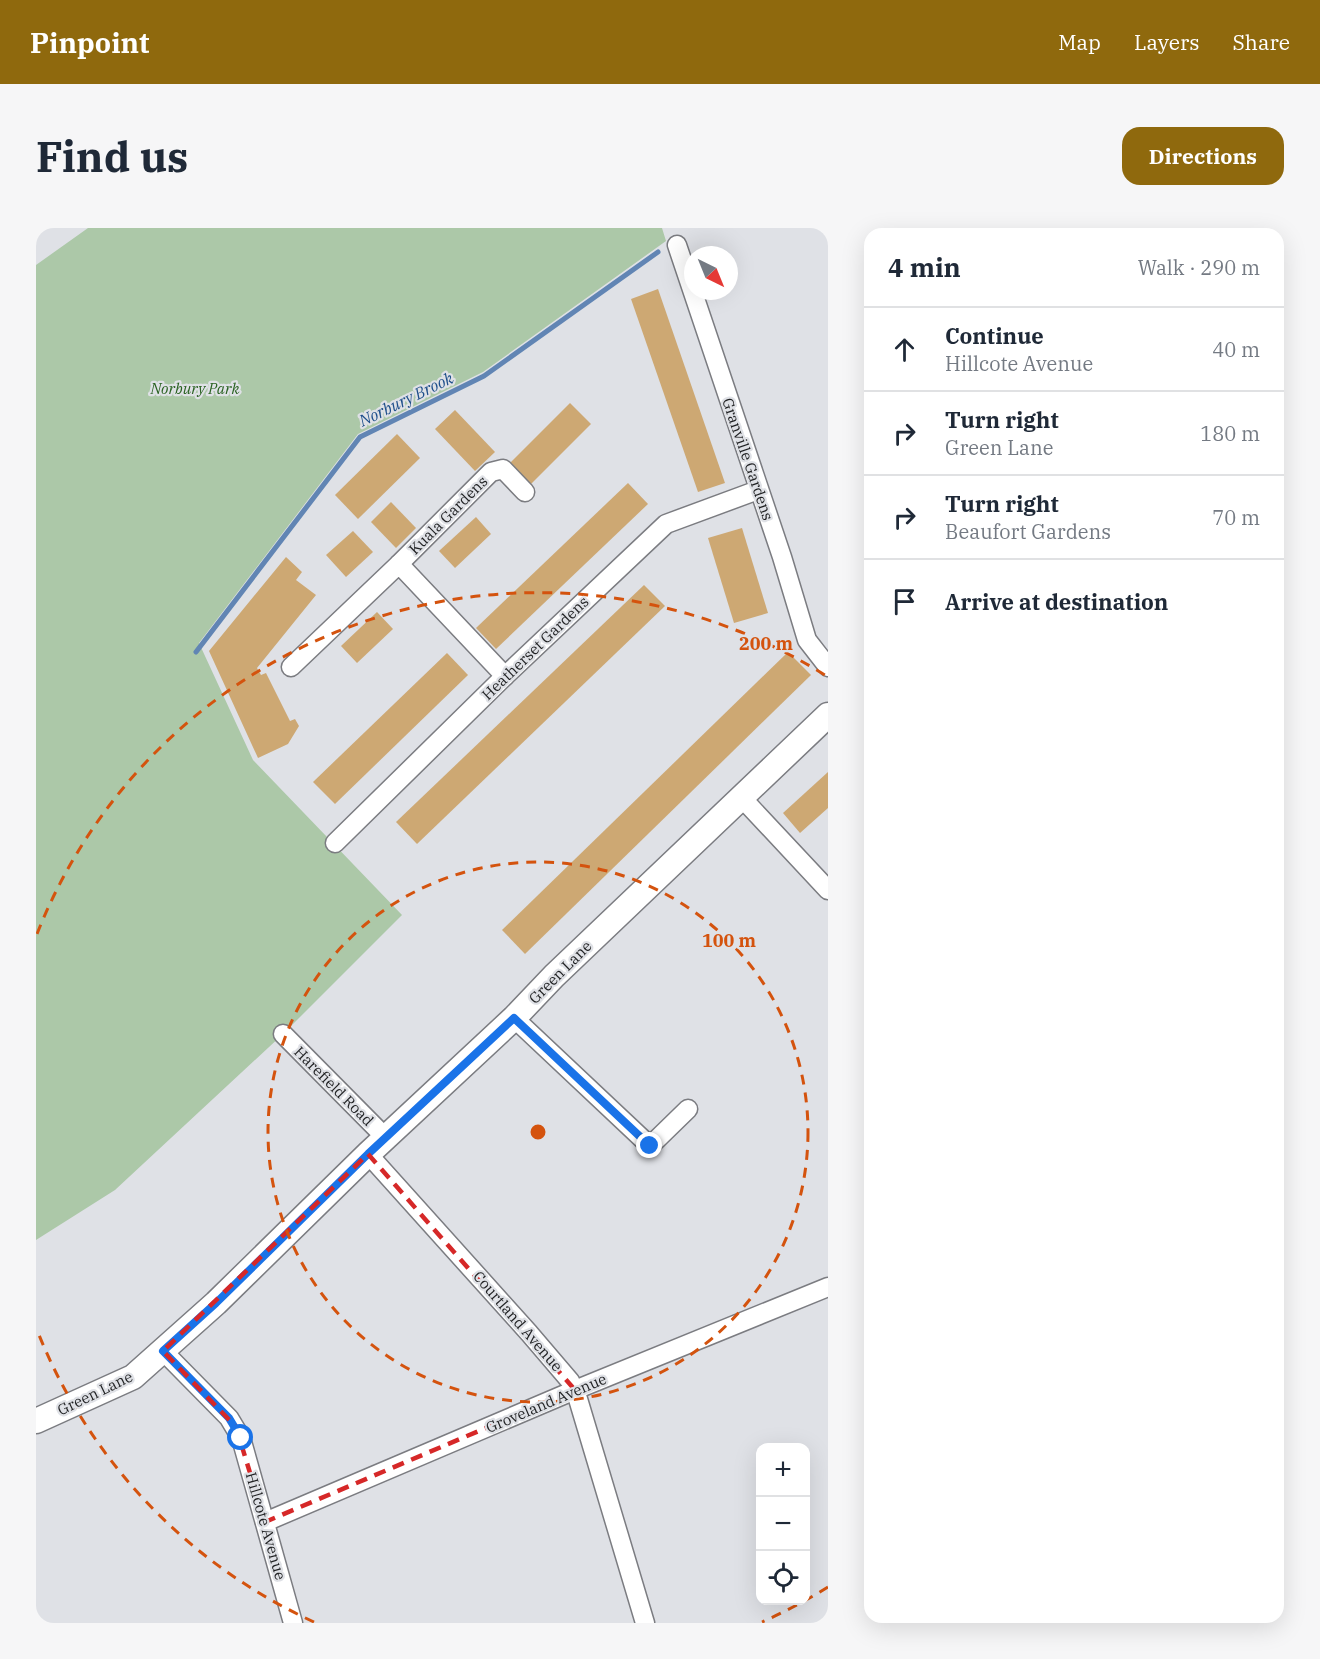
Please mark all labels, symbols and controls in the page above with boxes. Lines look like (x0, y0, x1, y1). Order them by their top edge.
text: Pinpoint (30, 24, 150, 61)
text: Map (1058, 28, 1101, 56)
text: Layers (1134, 28, 1200, 56)
text: Share (1233, 28, 1290, 56)
button: Directions (1122, 127, 1284, 185)
text: Find us (36, 129, 188, 184)
north arrow (684, 246, 738, 300)
text: 4 min (888, 250, 961, 284)
text: Walk · 290 m (1138, 254, 1260, 281)
text: Continue (945, 321, 1044, 350)
icon: ahead (888, 333, 921, 366)
text: 40 m (1212, 336, 1260, 363)
text: Hillcote Avenue (945, 350, 1093, 377)
water label: Norbury Brook (355, 367, 457, 431)
park label: Norbury Park (150, 379, 240, 398)
street label: Granville Gardens (718, 395, 778, 523)
text: Turn right (945, 405, 1059, 434)
icon: right (888, 417, 921, 450)
text: 180 m (1200, 420, 1260, 447)
text: Green Lane (945, 434, 1053, 461)
street label: Kuala Gardens (405, 472, 491, 558)
text: Turn right (945, 489, 1059, 518)
icon: right (888, 501, 921, 534)
text: 70 m (1212, 504, 1260, 531)
text: Beaufort Gardens (945, 518, 1111, 545)
icon: arrive (888, 585, 921, 618)
text: Arrive at destination (945, 587, 1168, 616)
street label: Heatherset Gardens (478, 592, 592, 704)
text: 200 m (739, 632, 794, 655)
text: 100 m (702, 929, 757, 952)
street label: Green Lane (525, 937, 595, 1007)
street label: Harefield Road (290, 1042, 378, 1130)
centre of rings (528, 1122, 548, 1142)
route end (636, 1132, 662, 1158)
street label: Courtland Avenue (469, 1267, 567, 1375)
street label: Green Lane (54, 1367, 136, 1419)
street label: Groveland Avenue (483, 1369, 609, 1437)
route start (227, 1424, 253, 1450)
map controls (756, 1443, 810, 1605)
button: + (756, 1443, 810, 1497)
street label: Hillcote Avenue (242, 1470, 290, 1582)
button: − (756, 1497, 810, 1551)
button: locate (756, 1551, 810, 1605)

